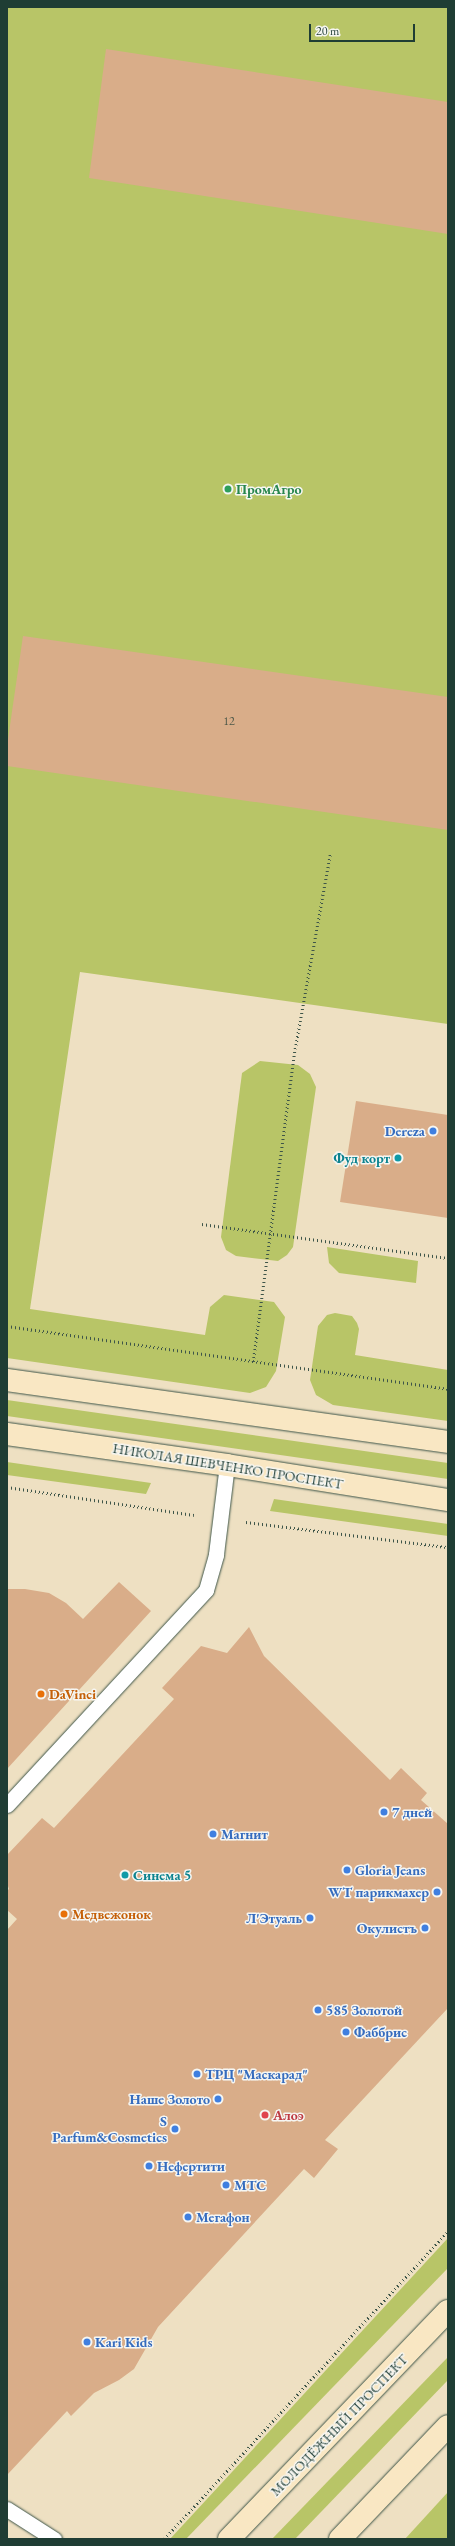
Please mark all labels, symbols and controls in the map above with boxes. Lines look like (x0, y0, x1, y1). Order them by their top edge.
scale bar (311, 16, 417, 42)
text: 20 m (316, 23, 339, 39)
place label: ПромАгро (236, 481, 302, 497)
marker: ПромАгро (223, 484, 233, 494)
house number: 12 (223, 715, 235, 729)
place label: Dereza (385, 1123, 425, 1139)
marker: Dereza (428, 1126, 438, 1136)
place label: Фуд корт (333, 1150, 390, 1166)
marker: Фуд корт (393, 1153, 403, 1163)
street label: НИКОЛАЯ ШЕВЧЕНКО ПРОСПЕКТ (112, 1439, 344, 1493)
place label: DaVinci (49, 1686, 96, 1702)
marker: DaVinci (36, 1689, 46, 1699)
place label: 7 дней (392, 1804, 432, 1820)
marker: 7 дней (379, 1807, 389, 1817)
place label: Магнит (221, 1826, 268, 1842)
marker: Магнит (208, 1829, 218, 1839)
place label: Gloria Jeans (355, 1862, 425, 1878)
marker: Gloria Jeans (342, 1865, 352, 1875)
place label: Синема 5 (133, 1867, 191, 1883)
marker: Синема 5 (120, 1870, 130, 1880)
place label: WT парикмахер (328, 1884, 429, 1900)
marker: WT парикмахер (432, 1887, 442, 1897)
place label: Медвежонок (72, 1906, 151, 1922)
marker: Медвежонок (59, 1909, 69, 1919)
place label: Л'Этуаль (246, 1910, 302, 1926)
marker: Л'Этуаль (305, 1913, 315, 1923)
place label: Окулистъ (357, 1920, 417, 1936)
marker: Окулистъ (420, 1923, 430, 1933)
place label: 585 Золотой (326, 2002, 402, 2018)
marker: 585 Золотой (313, 2005, 323, 2015)
place label: Фаббрис (354, 2024, 407, 2040)
marker: Фаббрис (341, 2027, 351, 2037)
place label: ТРЦ "Маскарад" (205, 2066, 308, 2082)
marker: ТРЦ "Маскарад" (192, 2069, 202, 2079)
place label: Наше Золото (130, 2091, 210, 2107)
marker: Наше Золото (213, 2094, 223, 2104)
place label: Алоэ (273, 2107, 304, 2123)
marker: Алоэ (260, 2110, 270, 2120)
place label: S Parfum&Cosmetics (52, 2113, 167, 2146)
marker: S Parfum&Cosmetics (170, 2124, 180, 2134)
place label: Нефертити (157, 2158, 225, 2174)
marker: Нефертити (144, 2161, 154, 2171)
place label: МТС (234, 2177, 266, 2193)
marker: МТС (221, 2180, 231, 2190)
place label: Мегафон (196, 2209, 250, 2225)
marker: Мегафон (183, 2212, 193, 2222)
place label: Kari Kids (95, 2334, 153, 2350)
marker: Kari Kids (82, 2337, 92, 2347)
street label: МОЛОДЁЖНЫЙ ПРОСПЕКТ (267, 2351, 411, 2499)

